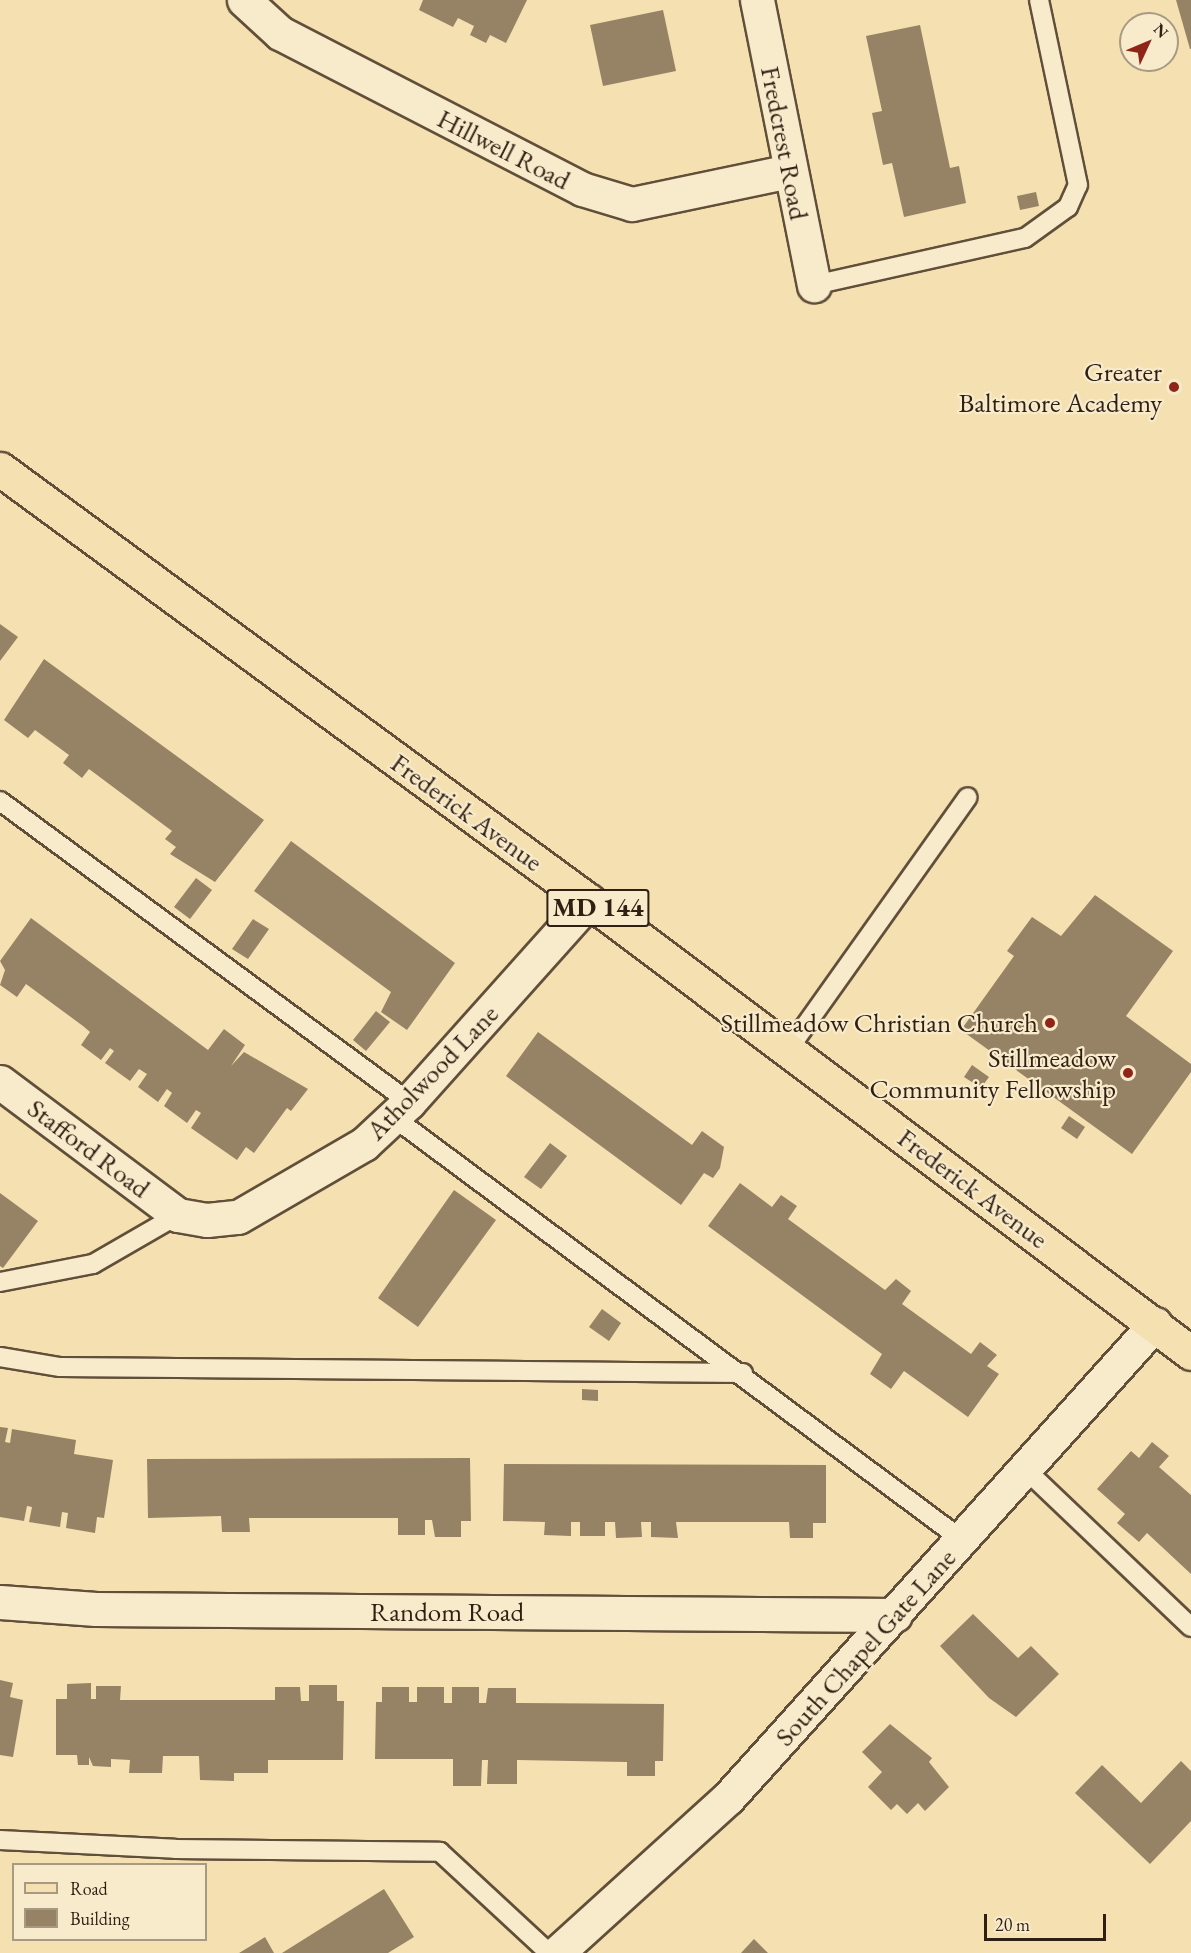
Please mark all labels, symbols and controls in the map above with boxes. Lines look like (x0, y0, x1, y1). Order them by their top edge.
north arrow (1119, 12, 1179, 72)
text: N (1149, 19, 1173, 42)
street label: Fredcrest Road (754, 63, 816, 223)
street label: Hillwell Road (432, 102, 576, 196)
place label: Greater Baltimore Academy (959, 355, 1162, 418)
marker: Greater Baltimore Academy (1167, 380, 1181, 394)
street label: Frederick Avenue (385, 746, 549, 878)
road number: MD 144 (546, 885, 650, 931)
street label: Atholwood Lane (359, 998, 505, 1146)
place label: Stillmeadow Christian Church (720, 1007, 1038, 1039)
marker: Stillmeadow Christian Church (1043, 1016, 1057, 1030)
place label: Stillmeadow Community Fellowship (869, 1041, 1116, 1104)
marker: Stillmeadow Community Fellowship (1121, 1066, 1135, 1080)
street label: Stafford Road (22, 1092, 156, 1204)
street label: Frederick Avenue (892, 1121, 1054, 1255)
street label: South Chapel Gate Lane (768, 1542, 962, 1752)
street label: Random Road (370, 1596, 524, 1628)
legend (12, 1863, 207, 1941)
text: Road (70, 1877, 108, 1900)
scale bar (987, 1902, 1108, 1940)
text: Building (70, 1907, 130, 1930)
text: 20 m (995, 1913, 1030, 1936)

